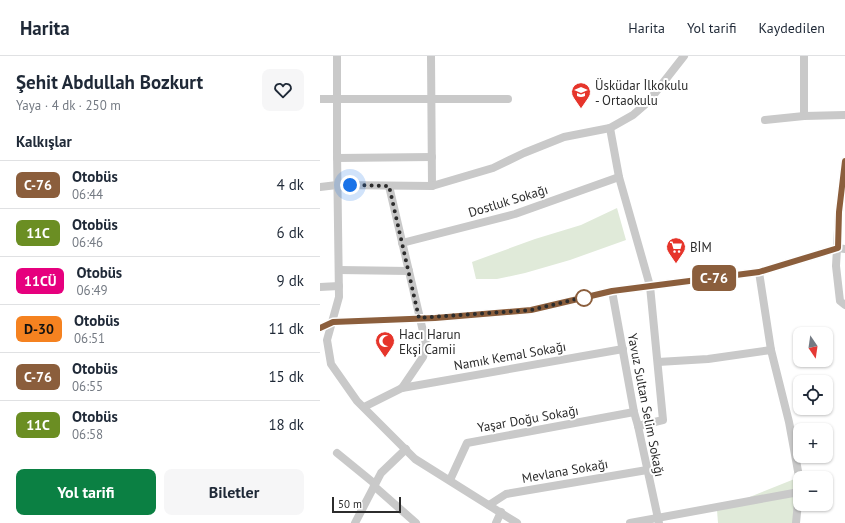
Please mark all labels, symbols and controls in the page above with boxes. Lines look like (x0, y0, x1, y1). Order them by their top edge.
text: Harita (20, 16, 70, 40)
text: Harita (628, 19, 665, 37)
text: Yol tarifi (687, 19, 737, 37)
text: Kaydedilen (759, 19, 825, 37)
button: heart (262, 69, 304, 111)
text: Şehit Abdullah Bozkurt (16, 70, 203, 94)
place label: Üsküdar İlkokulu - Ortaokulu (595, 77, 688, 109)
school or university icon: Üsküdar İlkokulu - Ortaokulu (570, 81, 592, 109)
text: Yaya · 4 dk · 250 m (16, 97, 121, 114)
text: Kalkışlar (16, 132, 72, 151)
text: Otobüs (72, 167, 118, 186)
text: 4 dk (277, 175, 304, 194)
your location (340, 175, 360, 195)
text: C-76 (24, 176, 52, 194)
street label: Dostluk Sokağı (466, 181, 550, 221)
text: 06:44 (72, 186, 103, 203)
text: Otobüs (72, 215, 118, 234)
text: 6 dk (277, 223, 304, 242)
text: 11C (26, 224, 50, 242)
text: 06:46 (72, 234, 103, 251)
supermarket icon: BİM (665, 236, 687, 264)
place label: BİM (690, 239, 712, 256)
text: Otobüs (76, 263, 122, 282)
line badge: C-76 (686, 265, 742, 291)
text: C-76 (700, 269, 728, 287)
text: 9 dk (277, 271, 304, 290)
text: 11CÜ (24, 272, 56, 290)
text: 06:49 (76, 282, 108, 299)
unlabelled marker (575, 289, 593, 307)
text: Otobüs (74, 311, 120, 330)
text: 11 dk (268, 319, 304, 338)
text: D-30 (24, 320, 54, 338)
place label: Hacı Harun Ekşi Camii (399, 326, 461, 358)
north arrow (793, 327, 833, 367)
map controls (793, 327, 833, 511)
text: 06:51 (74, 330, 105, 347)
mosque icon: Hacı Harun Ekşi Camii (374, 330, 396, 358)
street label: Yavuz Sultan Selim Sokağı (624, 332, 668, 478)
street label: Namık Kemal Sokağı (453, 338, 567, 374)
text: Otobüs (72, 359, 118, 378)
text: 15 dk (268, 367, 304, 386)
text: C-76 (24, 368, 52, 386)
button: locate (793, 375, 833, 415)
text: 06:55 (72, 378, 103, 395)
street label: Yaşar Doğu Sokağı (476, 402, 580, 436)
text: Otobüs (72, 407, 118, 426)
text: 18 dk (268, 415, 304, 434)
text: 11C (26, 416, 50, 434)
button: + (793, 423, 833, 463)
text: 06:58 (72, 426, 103, 443)
street label: Mevlana Sokağı (521, 455, 609, 487)
button: Yol tarifi (16, 469, 156, 515)
button: Biletler (164, 469, 304, 515)
button: − (793, 471, 833, 511)
scale bar (332, 495, 401, 514)
text: 50 m (338, 497, 362, 511)

